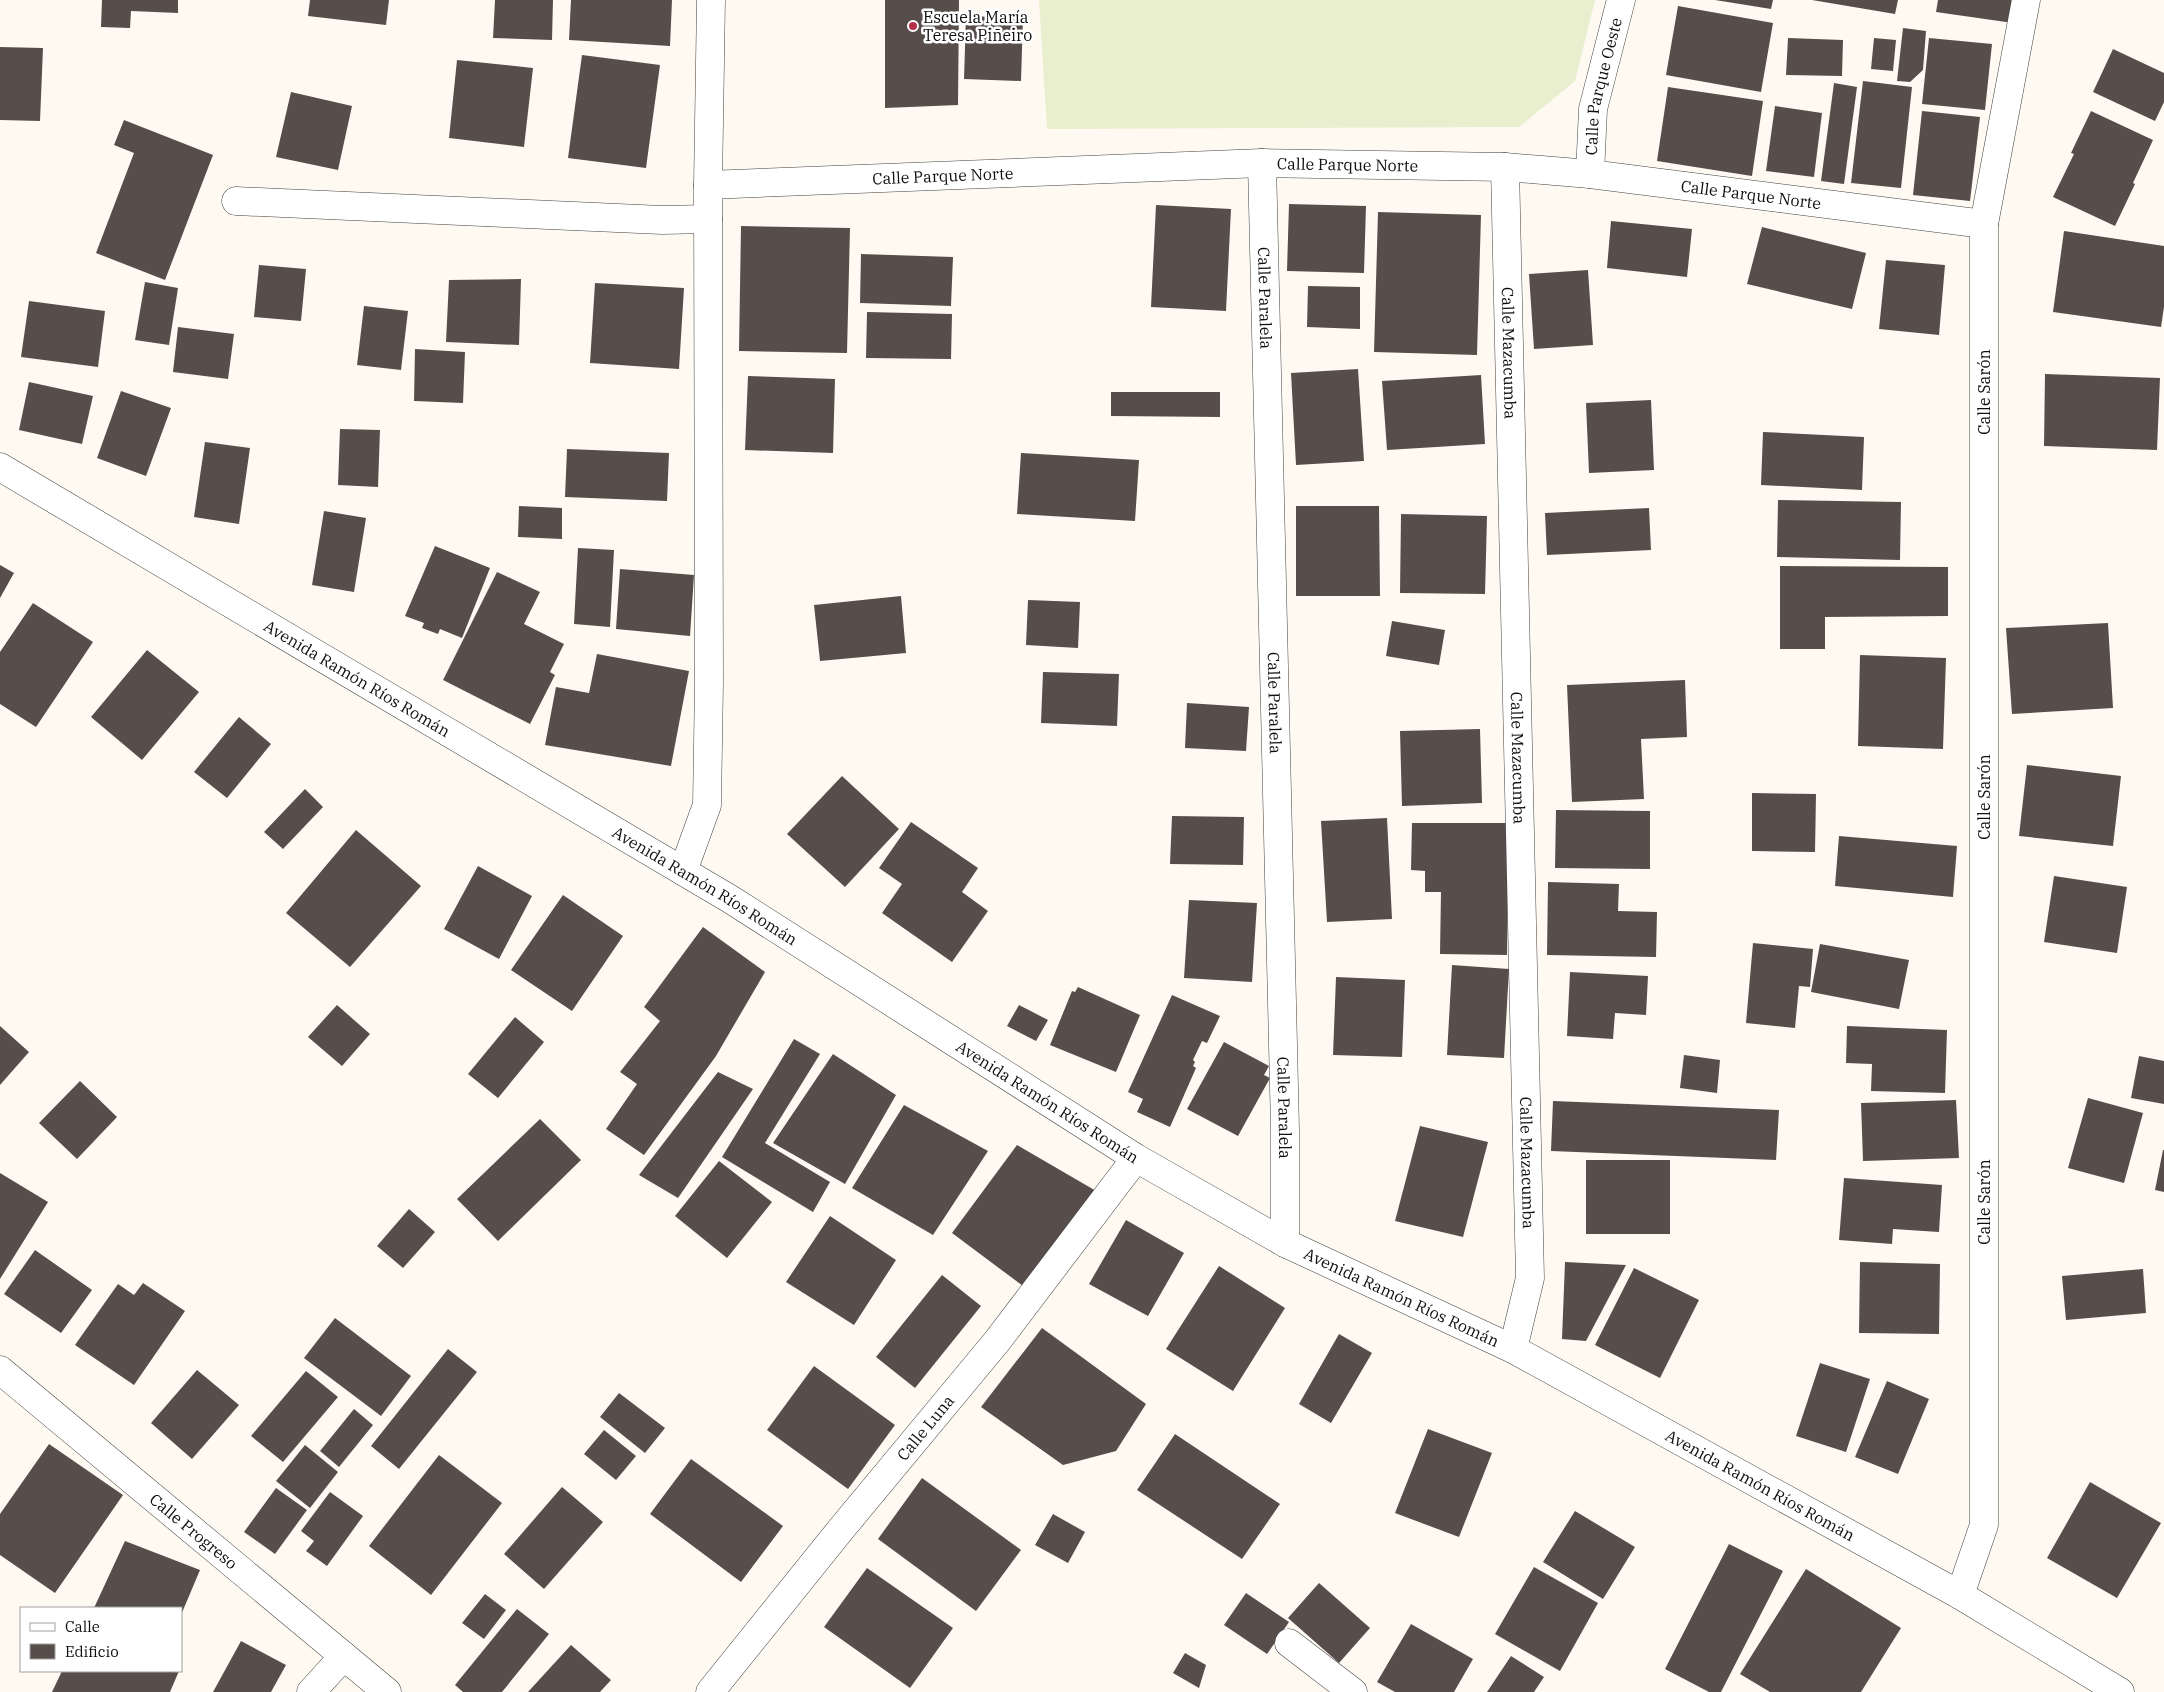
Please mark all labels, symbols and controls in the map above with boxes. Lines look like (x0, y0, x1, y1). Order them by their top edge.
place label: Escuela María Teresa Piñeiro (923, 7, 1032, 45)
street label: Calle Parque Oeste (1581, 15, 1626, 156)
marker: Escuela María Teresa Piñeiro (907, 20, 919, 32)
street label: Calle Parque Norte (1277, 153, 1418, 176)
street label: Calle Parque Norte (872, 163, 1014, 188)
street label: Calle Parque Norte (1680, 176, 1822, 213)
street label: Calle Paralela (1254, 247, 1276, 350)
street label: Calle Mazacumba (1498, 287, 1521, 420)
street label: Calle Sarón (1974, 349, 1994, 435)
street label: Avenida Ramón Ríos Román (260, 616, 454, 741)
street label: Calle Paralela (1264, 652, 1286, 754)
street label: Calle Mazacumba (1507, 691, 1530, 825)
street label: Calle Sarón (1974, 754, 1994, 840)
street label: Avenida Ramón Ríos Román (609, 822, 801, 949)
street label: Avenida Ramón Ríos Román (952, 1036, 1143, 1167)
street label: Calle Paralela (1273, 1056, 1295, 1159)
street label: Calle Mazacumba (1516, 1096, 1539, 1229)
street label: Calle Sarón (1974, 1159, 1994, 1245)
street label: Avenida Ramón Ríos Román (1301, 1243, 1502, 1351)
street label: Calle Luna (892, 1391, 958, 1464)
street label: Avenida Ramón Ríos Román (1662, 1425, 1858, 1545)
street label: Calle Progreso (146, 1489, 242, 1573)
legend (20, 1607, 182, 1672)
text: Calle (65, 1617, 100, 1636)
text: Edificio (65, 1642, 119, 1661)

